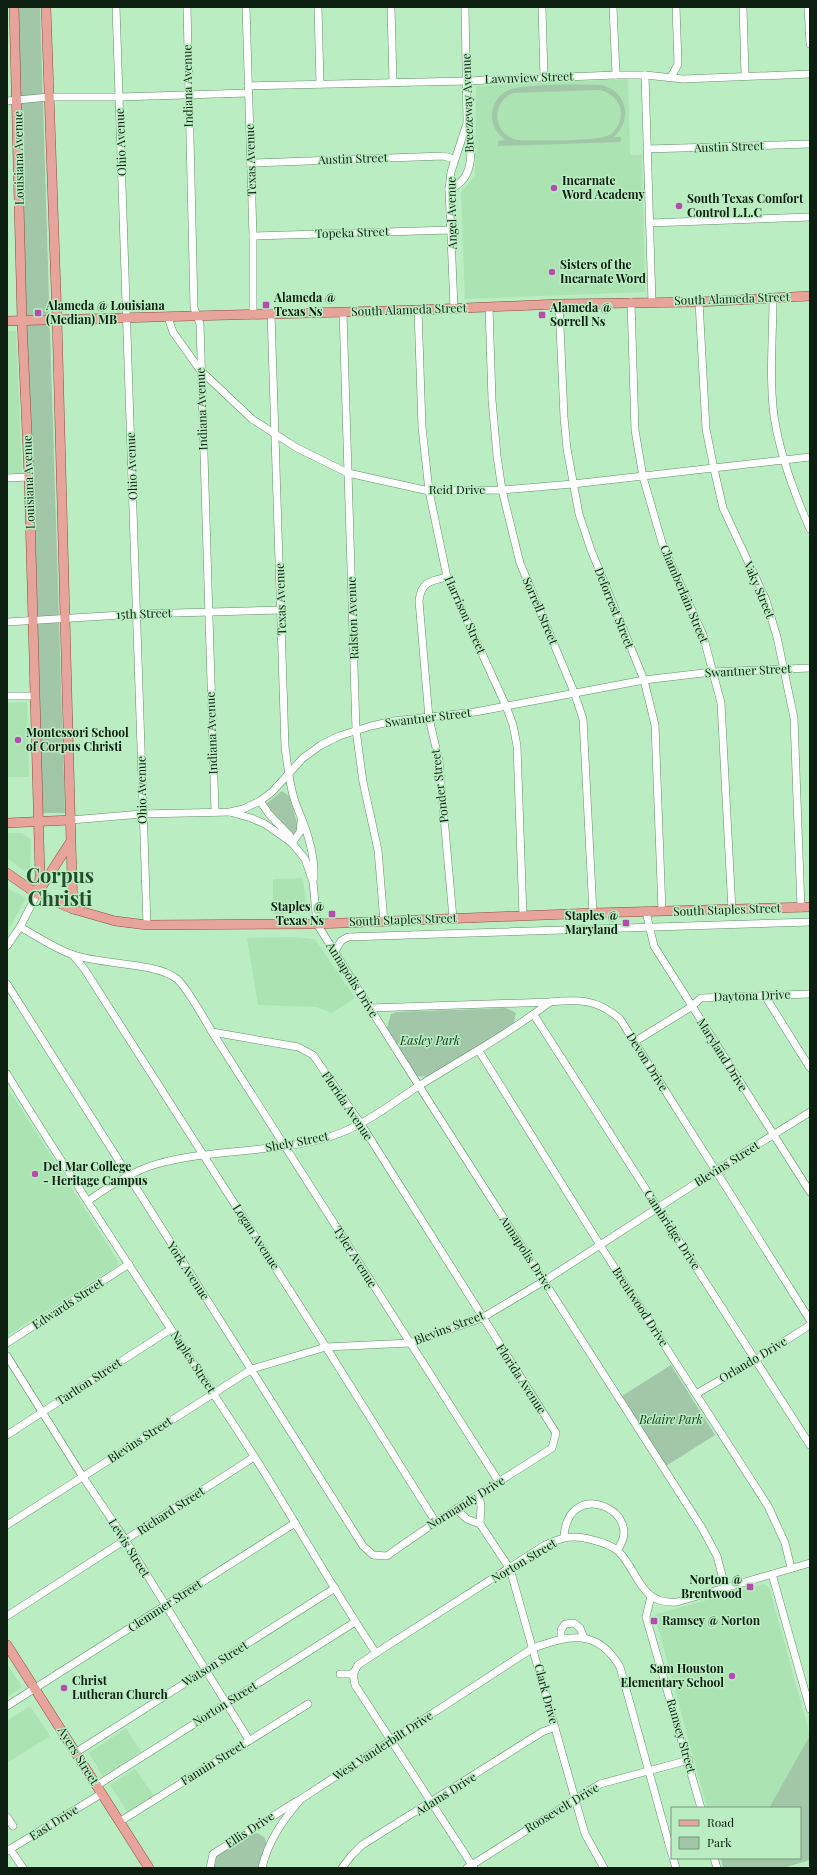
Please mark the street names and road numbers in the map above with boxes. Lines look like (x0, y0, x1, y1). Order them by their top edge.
street label: Indiana Avenue (178, 44, 196, 128)
street label: Breezeway Avenue (457, 53, 477, 153)
street label: Lawnview Street (484, 67, 574, 87)
street label: Ohio Avenue (111, 108, 129, 176)
street label: Louisiana Avenue (9, 111, 27, 205)
street label: Texas Avenue (241, 123, 259, 197)
street label: Austin Street (693, 137, 765, 155)
street label: Austin Street (317, 149, 389, 167)
street label: Angel Avenue (442, 177, 460, 250)
street label: Topeka Street (315, 223, 390, 241)
street label: South Alameda Street (674, 288, 791, 308)
street label: South Alameda Street (351, 299, 468, 319)
street label: Indiana Avenue (192, 367, 210, 451)
street label: Ohio Avenue (122, 432, 140, 500)
street label: Louisiana Avenue (18, 435, 38, 529)
street label: Reid Drive (429, 481, 485, 497)
street label: Chamberlain Street (657, 542, 713, 646)
street label: Vaky Street (740, 558, 779, 621)
street label: Texas Avenue (271, 562, 289, 636)
street label: Deforrest Street (591, 565, 639, 651)
street label: Harrison Street (442, 573, 491, 657)
street label: Sorrell Street (520, 575, 563, 647)
street label: Ralston Avenue (343, 576, 361, 660)
street label: 15th Street (116, 604, 173, 622)
street label: Swantner Street (704, 660, 792, 680)
street label: Indiana Avenue (202, 691, 220, 775)
street label: Swantner Street (384, 704, 473, 730)
street label: Ponder Street (426, 748, 451, 824)
street label: Ohio Avenue (132, 756, 150, 824)
street label: South Staples Street (673, 899, 782, 919)
street label: South Staples Street (349, 909, 458, 929)
street label: Annapolis Drive (323, 938, 382, 1020)
street label: Daytona Drive (713, 986, 791, 1004)
street label: Maryland Drive (694, 1015, 752, 1094)
street label: Devon Drive (623, 1029, 672, 1094)
street label: Florida Avenue (319, 1068, 377, 1143)
street label: Shely Street (264, 1127, 330, 1155)
street label: Blevins Street (691, 1136, 763, 1189)
street label: Cambridge Drive (641, 1186, 705, 1272)
street label: Logan Avenue (230, 1201, 284, 1272)
street label: Annapolis Drive (496, 1211, 557, 1293)
street label: Tyler Avenue (331, 1223, 381, 1290)
street label: York Avenue (163, 1237, 214, 1303)
street label: Brentwood Drive (609, 1264, 672, 1349)
street label: Edwards Street (29, 1274, 107, 1332)
street label: Blevins Street (411, 1306, 487, 1348)
street label: Naples Street (168, 1327, 220, 1396)
street label: Orlando Drive (716, 1333, 789, 1386)
street label: Florida Avenue (493, 1340, 550, 1417)
street label: Tarlton Street (53, 1354, 125, 1408)
street label: Blevins Street (104, 1412, 175, 1466)
street label: Normandy Drive (423, 1472, 507, 1533)
street label: Richard Street (134, 1482, 208, 1538)
street label: Lewis Street (105, 1515, 155, 1581)
street label: Norton Street (488, 1534, 560, 1586)
street label: Clemmer Street (124, 1575, 205, 1635)
street label: Watson Street (178, 1636, 251, 1690)
street label: Clark Drive (531, 1662, 563, 1726)
street label: Norton Street (189, 1677, 260, 1729)
street label: Ramsey Street (664, 1697, 700, 1775)
street label: West Vanderbilt Drive (328, 1707, 436, 1784)
street label: Ayers Street (54, 1723, 103, 1788)
street label: Fannin Street (177, 1736, 248, 1788)
street label: Adams Drive (411, 1768, 479, 1819)
street label: Roosevelt Drive (521, 1779, 602, 1836)
street label: East Drive (26, 1801, 81, 1844)
street label: Ellis Drive (222, 1807, 277, 1851)

